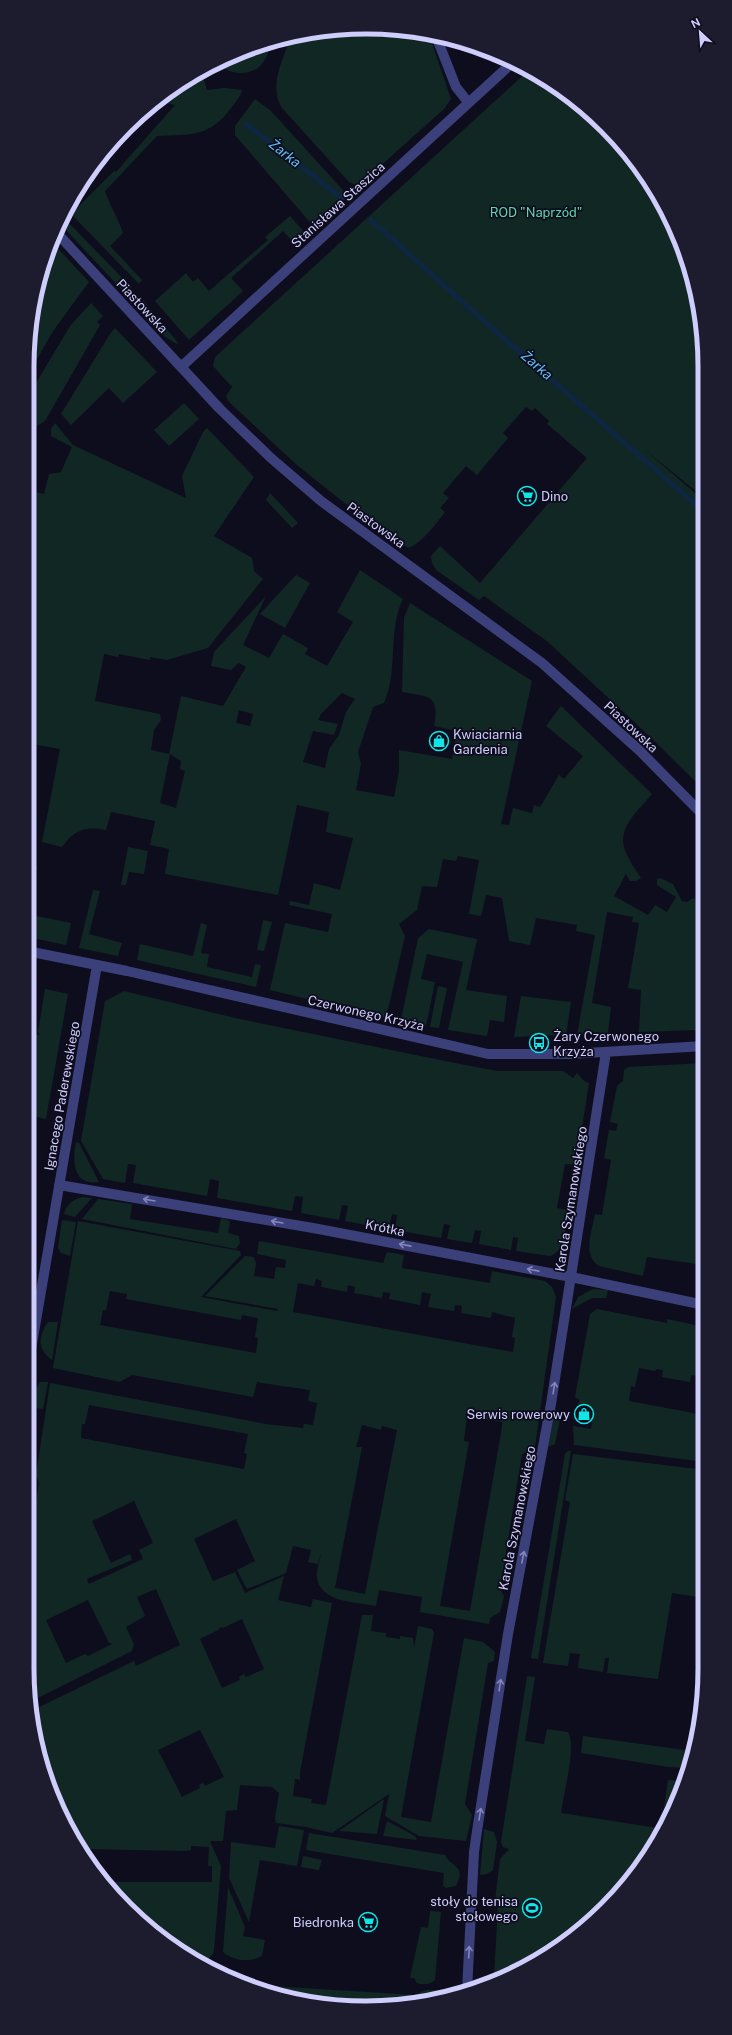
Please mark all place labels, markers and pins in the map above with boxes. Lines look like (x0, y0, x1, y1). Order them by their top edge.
supermarket icon: Dino (516, 485, 538, 507)
place label: Dino (541, 489, 568, 504)
place label: Kwiaciarnia Gardenia (453, 727, 522, 757)
shop icon: Kwiaciarnia Gardenia (428, 730, 450, 752)
place label: Żary Czerwonego Krzyża (553, 1029, 659, 1059)
bus stop icon: Żary Czerwonego Krzyża (528, 1032, 550, 1054)
shop icon: Serwis rowerowy (573, 1403, 595, 1425)
place label: Serwis rowerowy (467, 1407, 570, 1422)
place label: stoły do tenisa stołowego (430, 1894, 518, 1924)
sports icon: stoły do tenisa stołowego (521, 1897, 543, 1919)
supermarket icon: Biedronka (357, 1911, 379, 1933)
place label: Biedronka (293, 1915, 354, 1930)

